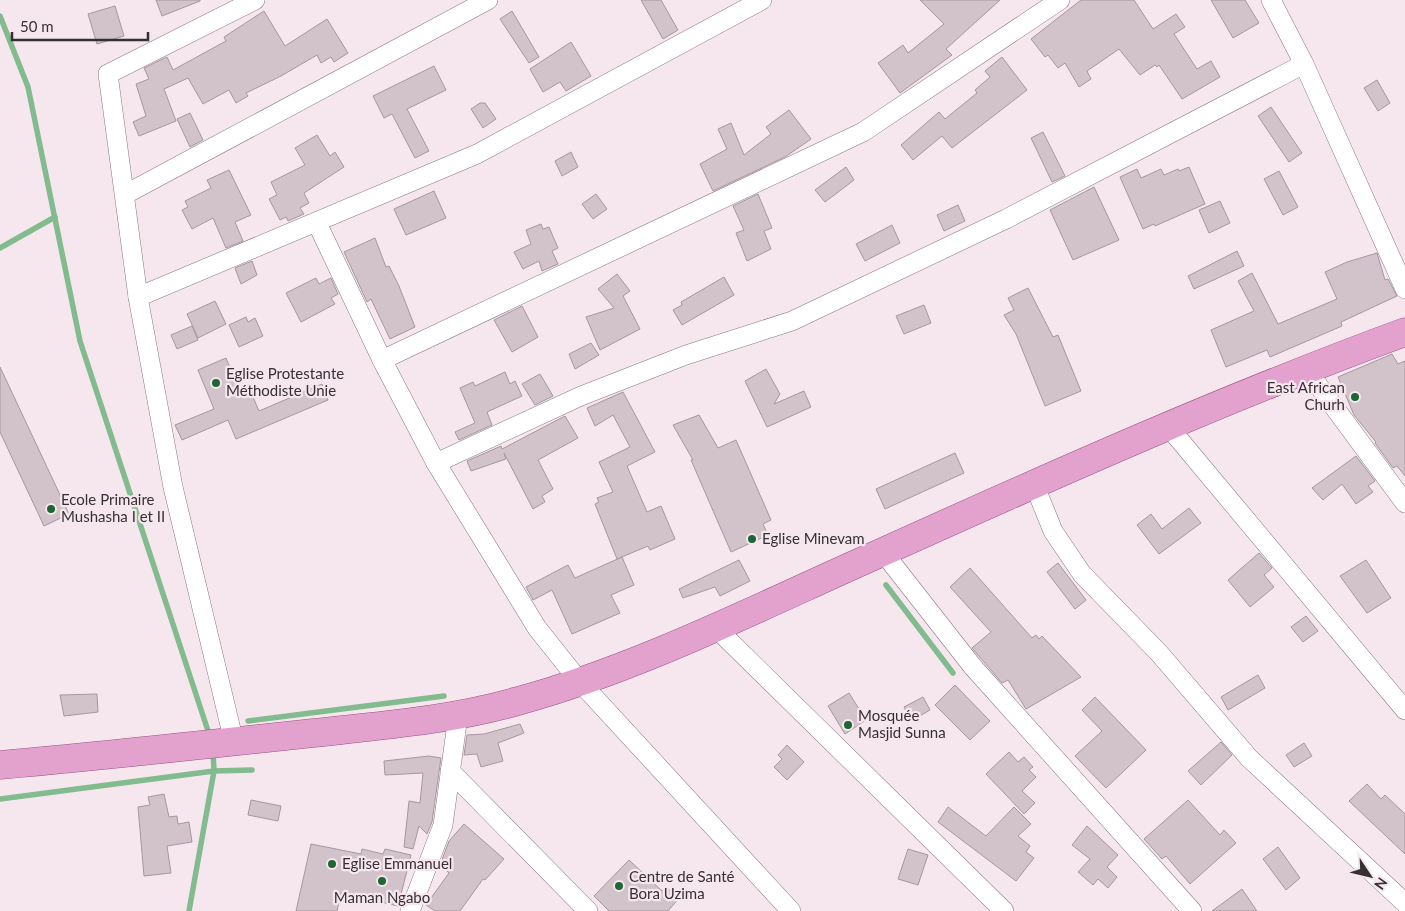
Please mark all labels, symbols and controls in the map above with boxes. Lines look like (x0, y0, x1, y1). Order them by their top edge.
scale bar (12, 10, 149, 42)
text: 50 m (20, 17, 54, 35)
place label: Eglise Protestante Méthodiste Unie (226, 364, 344, 399)
marker: Eglise Protestante Méthodiste Unie (210, 377, 222, 389)
place label: East African Churh (1267, 378, 1345, 413)
marker: East African Churh (1349, 391, 1361, 403)
place label: Ecole Primaire Mushasha I et II (61, 490, 165, 525)
marker: Ecole Primaire Mushasha I et II (45, 503, 57, 515)
place label: Eglise Minevam (762, 529, 865, 547)
marker: Eglise Minevam (746, 533, 758, 545)
place label: Mosquée Masjid Sunna (858, 706, 946, 741)
marker: Mosquée Masjid Sunna (842, 719, 854, 731)
north arrow (1345, 851, 1395, 901)
place label: Eglise Emmanuel (342, 854, 452, 872)
marker: Eglise Emmanuel (326, 858, 338, 870)
place label: Centre de Santé Bora Uzima (629, 867, 735, 902)
text: N (1371, 874, 1391, 893)
marker: Maman Ngabo (376, 875, 388, 887)
marker: Centre de Santé Bora Uzima (613, 880, 625, 892)
place label: Maman Ngabo (334, 888, 430, 906)

